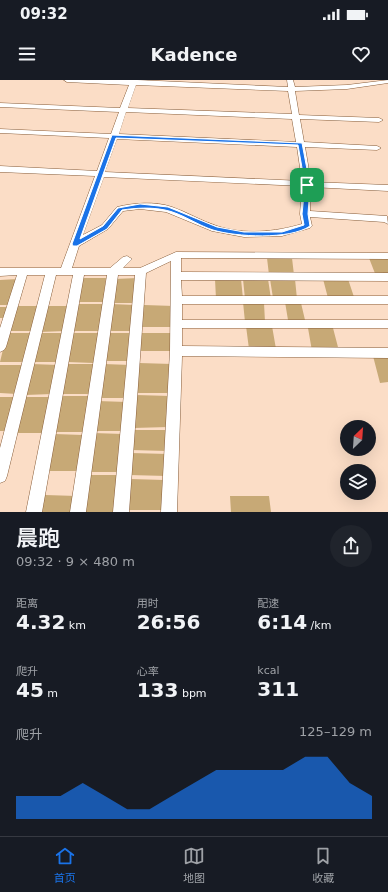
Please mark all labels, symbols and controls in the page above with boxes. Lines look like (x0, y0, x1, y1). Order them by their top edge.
text: 09:32 (20, 5, 68, 23)
icon: menu (16, 43, 38, 65)
icon: heart (350, 43, 372, 65)
text: Kadence (151, 44, 237, 65)
pin (290, 168, 324, 202)
icon: arrive (296, 174, 318, 196)
north arrow (340, 420, 376, 456)
map controls (340, 420, 376, 500)
button: layers (340, 464, 376, 500)
button: share (330, 525, 372, 567)
text: 晨跑 (16, 526, 60, 551)
text: 09:32 · 9 × 480 m (16, 554, 135, 569)
text: 距离 (16, 597, 38, 610)
text: 用时 (137, 597, 159, 610)
text: 配速 (257, 597, 279, 610)
text: 4.32 (16, 610, 65, 634)
text: 26:56 (137, 610, 200, 634)
text: 6:14 (257, 610, 307, 634)
text: km (65, 619, 86, 632)
text: /km (307, 619, 331, 632)
text: kcal (257, 664, 280, 677)
text: 爬升 (16, 665, 38, 678)
text: 心率 (137, 665, 159, 678)
text: 311 (257, 677, 299, 701)
text: 45 (16, 678, 44, 702)
text: 133 (137, 678, 178, 702)
text: m (44, 687, 58, 700)
text: bpm (178, 687, 207, 700)
text: 125–129 m (299, 724, 372, 739)
text: 爬升 (16, 727, 42, 742)
tab: 首页 (54, 845, 76, 885)
tab: 地图 (183, 845, 205, 885)
tab: 收藏 (312, 845, 334, 885)

